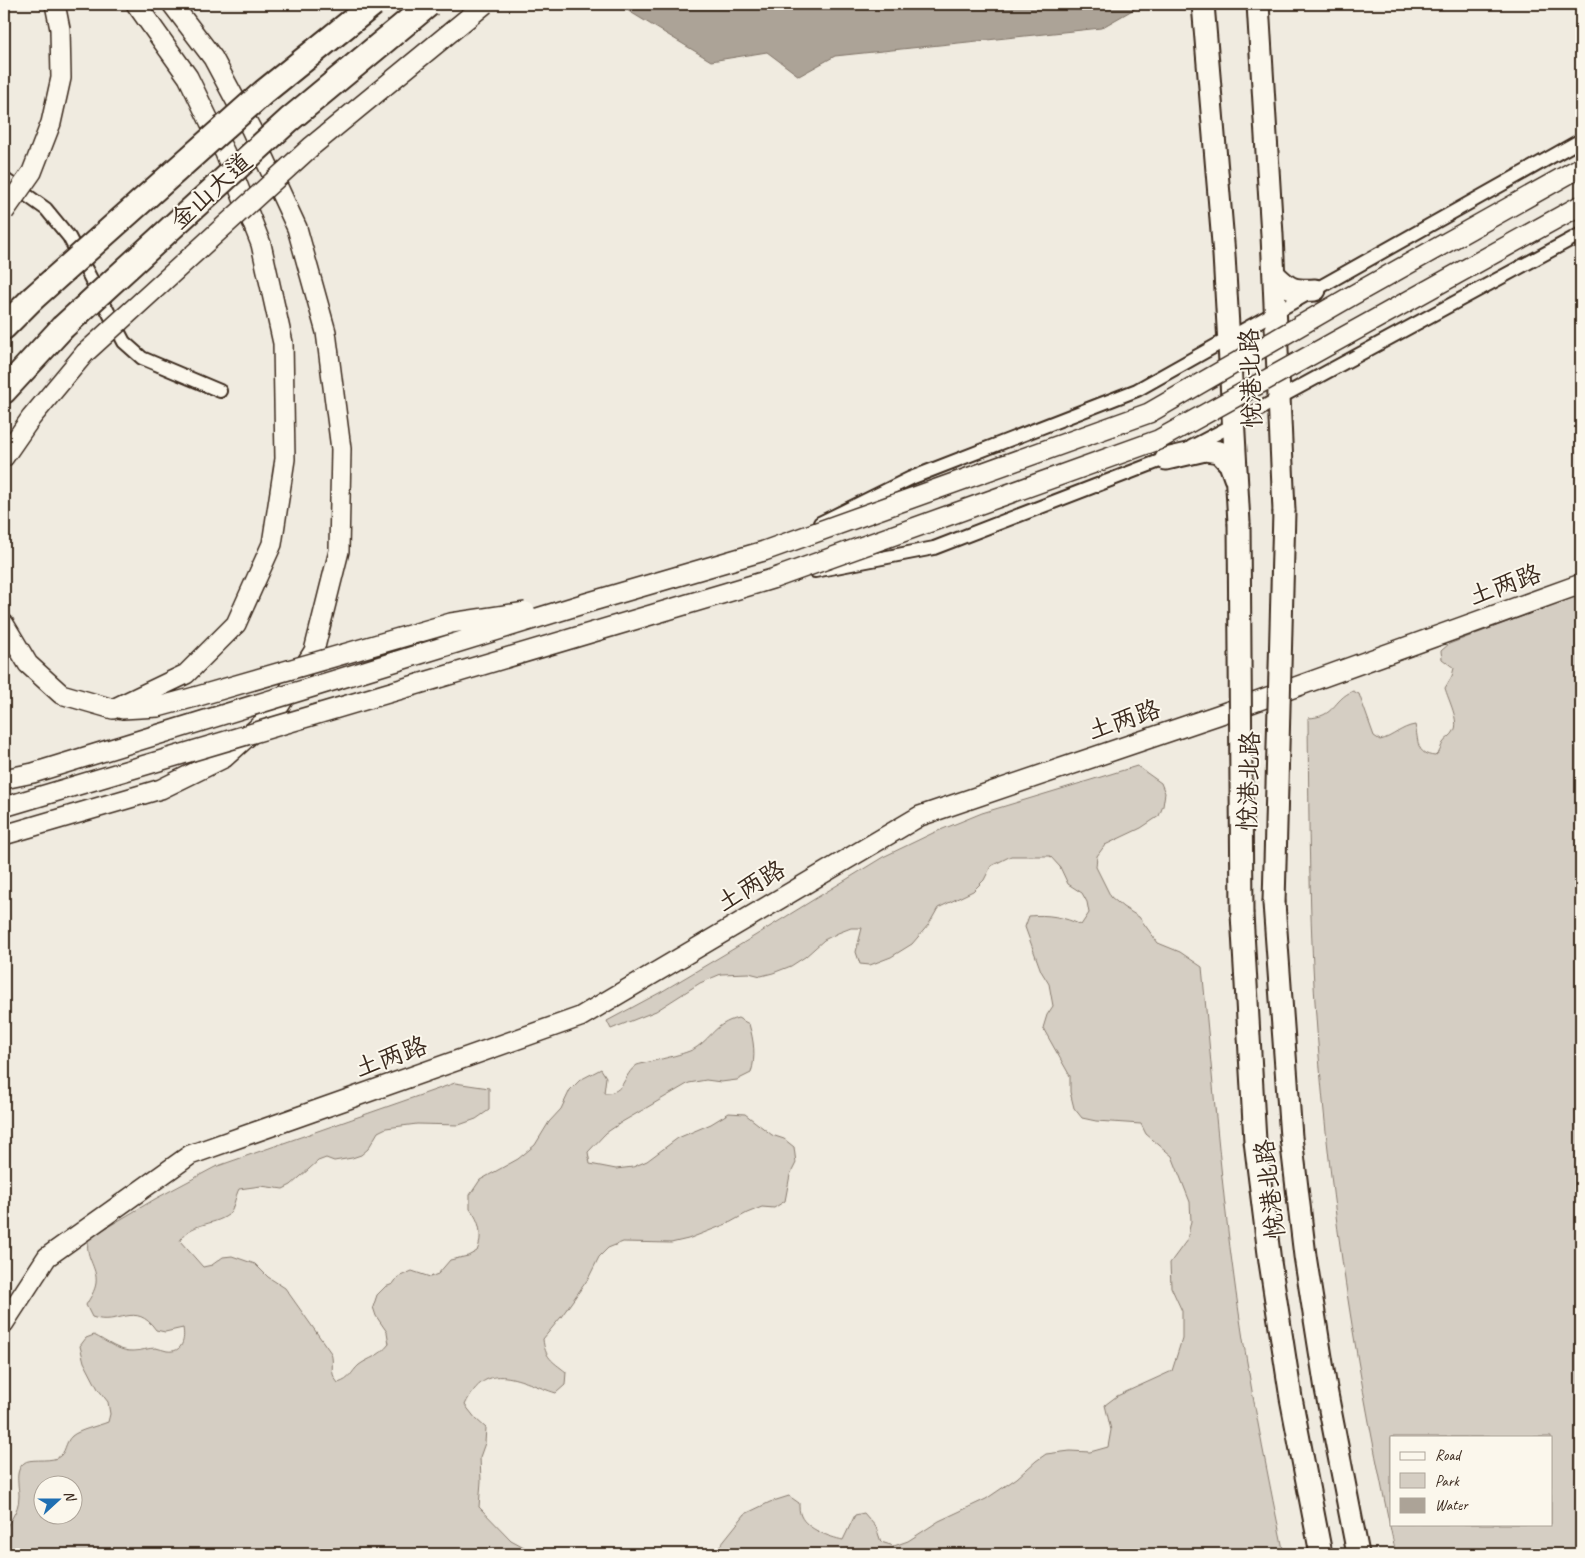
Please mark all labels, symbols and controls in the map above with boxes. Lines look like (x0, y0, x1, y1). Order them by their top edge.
street label: 金山大道 (163, 146, 259, 236)
street label: 悦港北路 (1233, 327, 1269, 429)
street label: 土两路 (1464, 557, 1546, 613)
street label: 土两路 (1083, 693, 1165, 747)
street label: 悦港北路 (1231, 730, 1267, 832)
street label: 土两路 (711, 853, 791, 919)
street label: 土两路 (350, 1029, 432, 1085)
street label: 悦港北路 (1248, 1137, 1292, 1241)
legend (1390, 1436, 1552, 1526)
text: Road (1435, 1446, 1462, 1465)
text: Park (1435, 1472, 1460, 1491)
north arrow (32, 1476, 82, 1526)
text: N (60, 1488, 80, 1505)
text: Water (1435, 1496, 1469, 1515)

